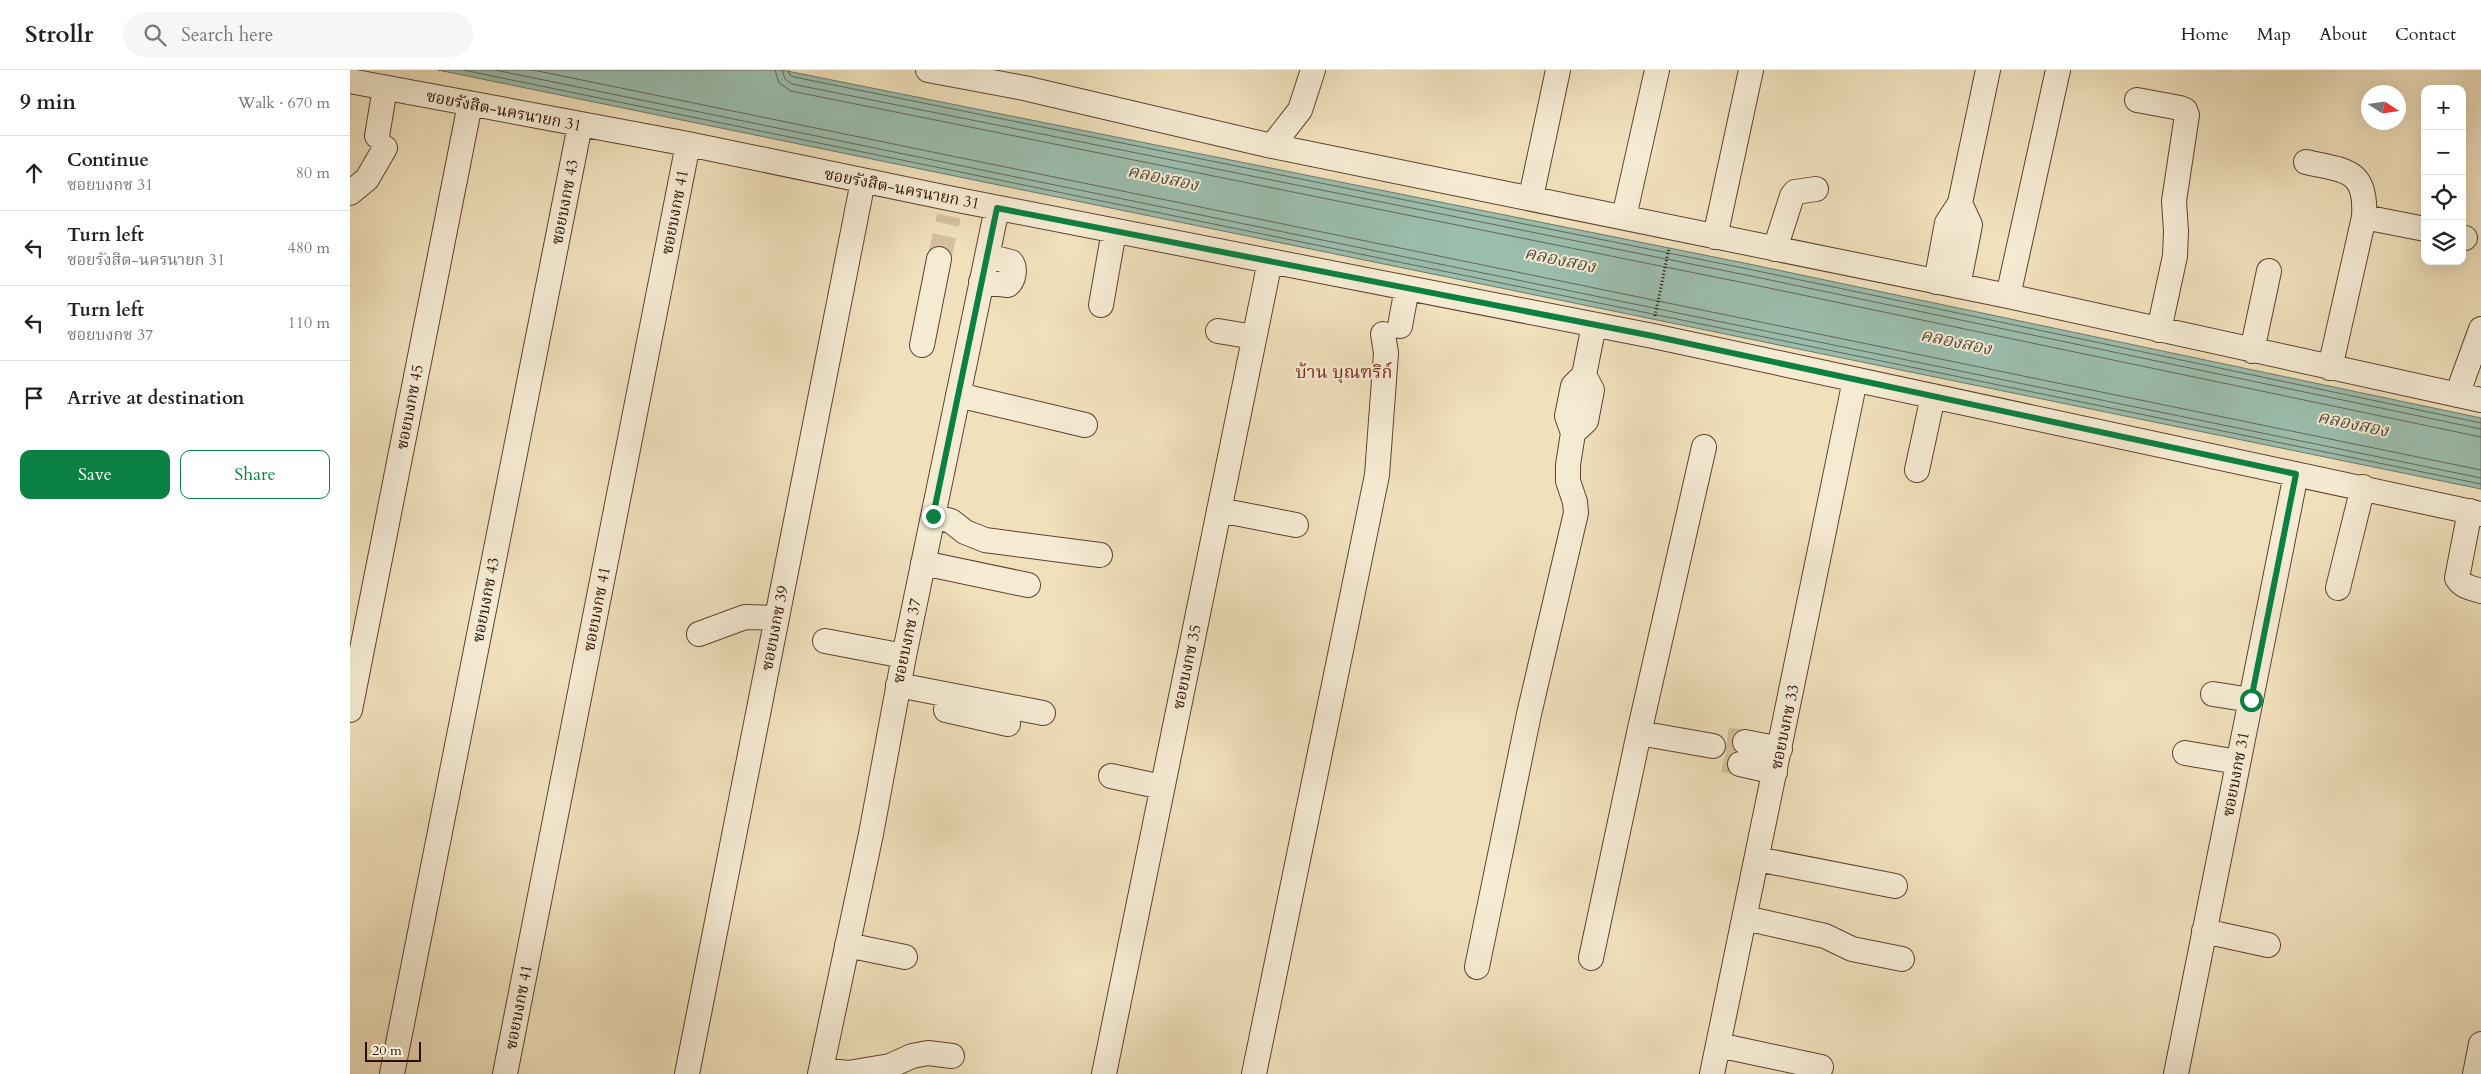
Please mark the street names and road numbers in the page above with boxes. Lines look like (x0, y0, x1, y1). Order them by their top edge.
street label: ซอยรังสิต-นครนายก 31 (424, 85, 584, 137)
street label: ซอยบงกช 43 (546, 158, 584, 246)
street label: ซอยรังสิต-นครนายก 31 (822, 163, 982, 215)
street label: ซอยบงกช 41 (656, 168, 694, 256)
street label: ซอยบงกช 45 (391, 363, 429, 451)
street label: ซอยบงกช 43 (467, 556, 505, 644)
street label: ซอยบงกช 41 (578, 565, 616, 653)
street label: ซอยบงกช 39 (756, 584, 794, 672)
street label: ซอยบงกช 37 (887, 596, 927, 686)
street label: ซอยบงกช 35 (1167, 622, 1207, 712)
street label: ซอยบงกช 33 (1765, 682, 1805, 772)
street label: ซอยบงกช 31 (2217, 730, 2255, 818)
street label: ซอยบงกช 41 (500, 963, 538, 1051)

